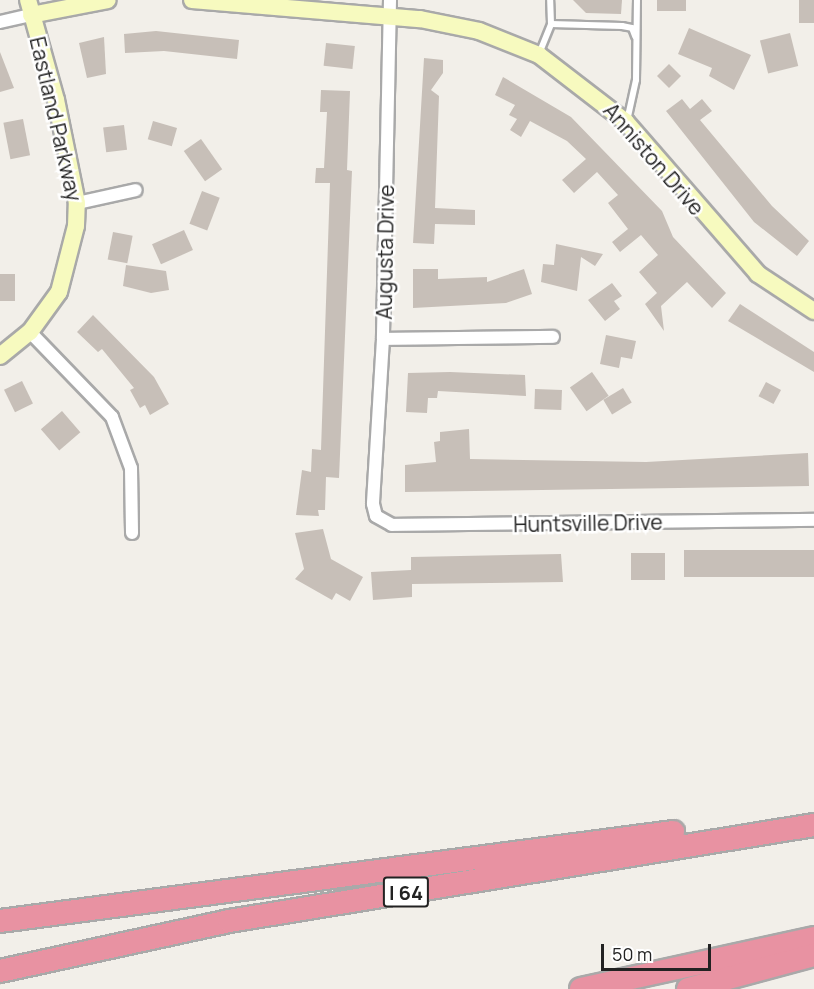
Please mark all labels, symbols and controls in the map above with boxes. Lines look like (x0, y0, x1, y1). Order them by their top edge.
street label: Eastland Parkway (25, 34, 87, 204)
street label: Anniston Drive (598, 98, 710, 220)
street label: Augusta Drive (371, 184, 399, 320)
street label: Huntsville Drive (513, 509, 663, 537)
road number: I 64 (382, 875, 430, 909)
scale bar (604, 932, 714, 970)
text: 50 m (612, 942, 652, 966)

